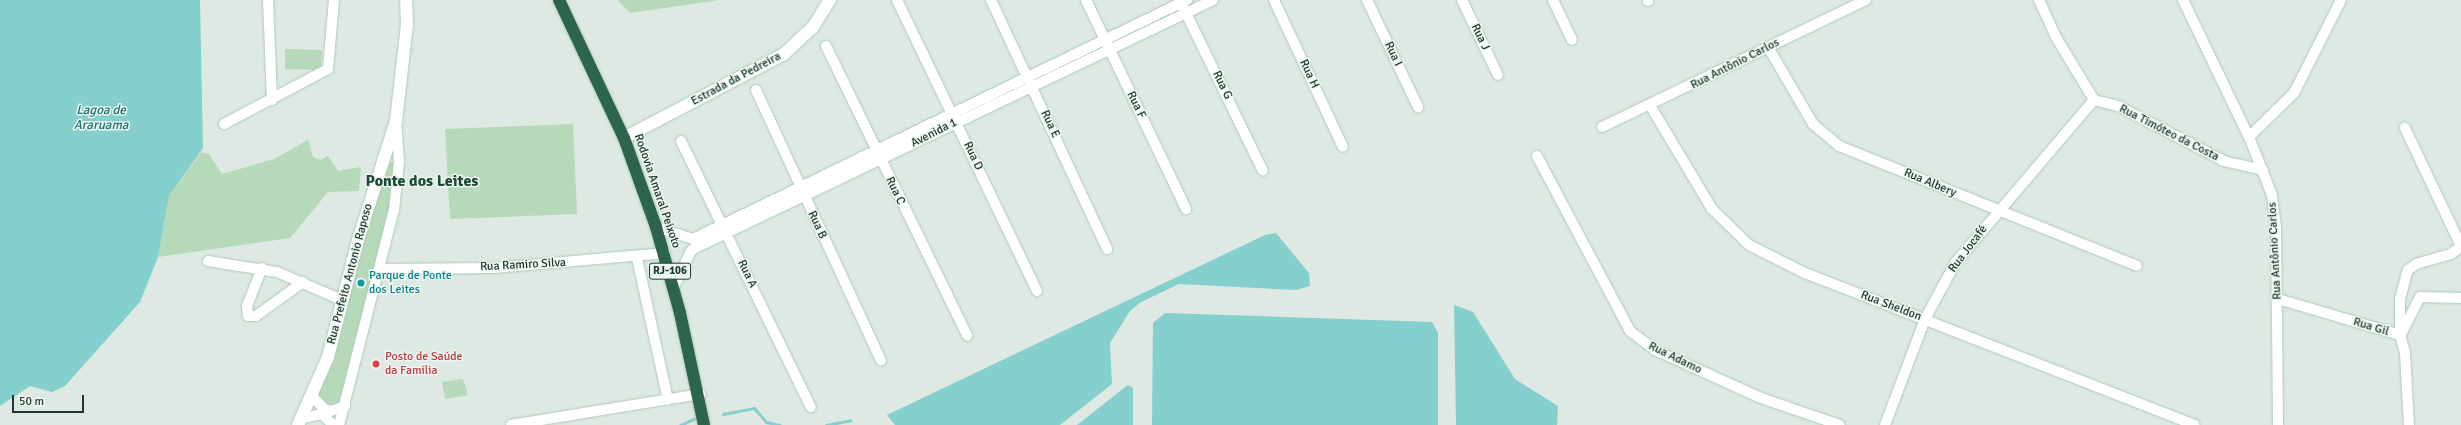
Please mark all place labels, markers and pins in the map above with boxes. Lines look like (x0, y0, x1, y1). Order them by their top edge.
place label: Parque de Ponte dos Leites (369, 269, 452, 297)
marker: Parque de Ponte dos Leites (356, 278, 366, 288)
place label: Posto de Saúde da Família (385, 350, 463, 378)
marker: Posto de Saúde da Família (370, 358, 382, 370)

